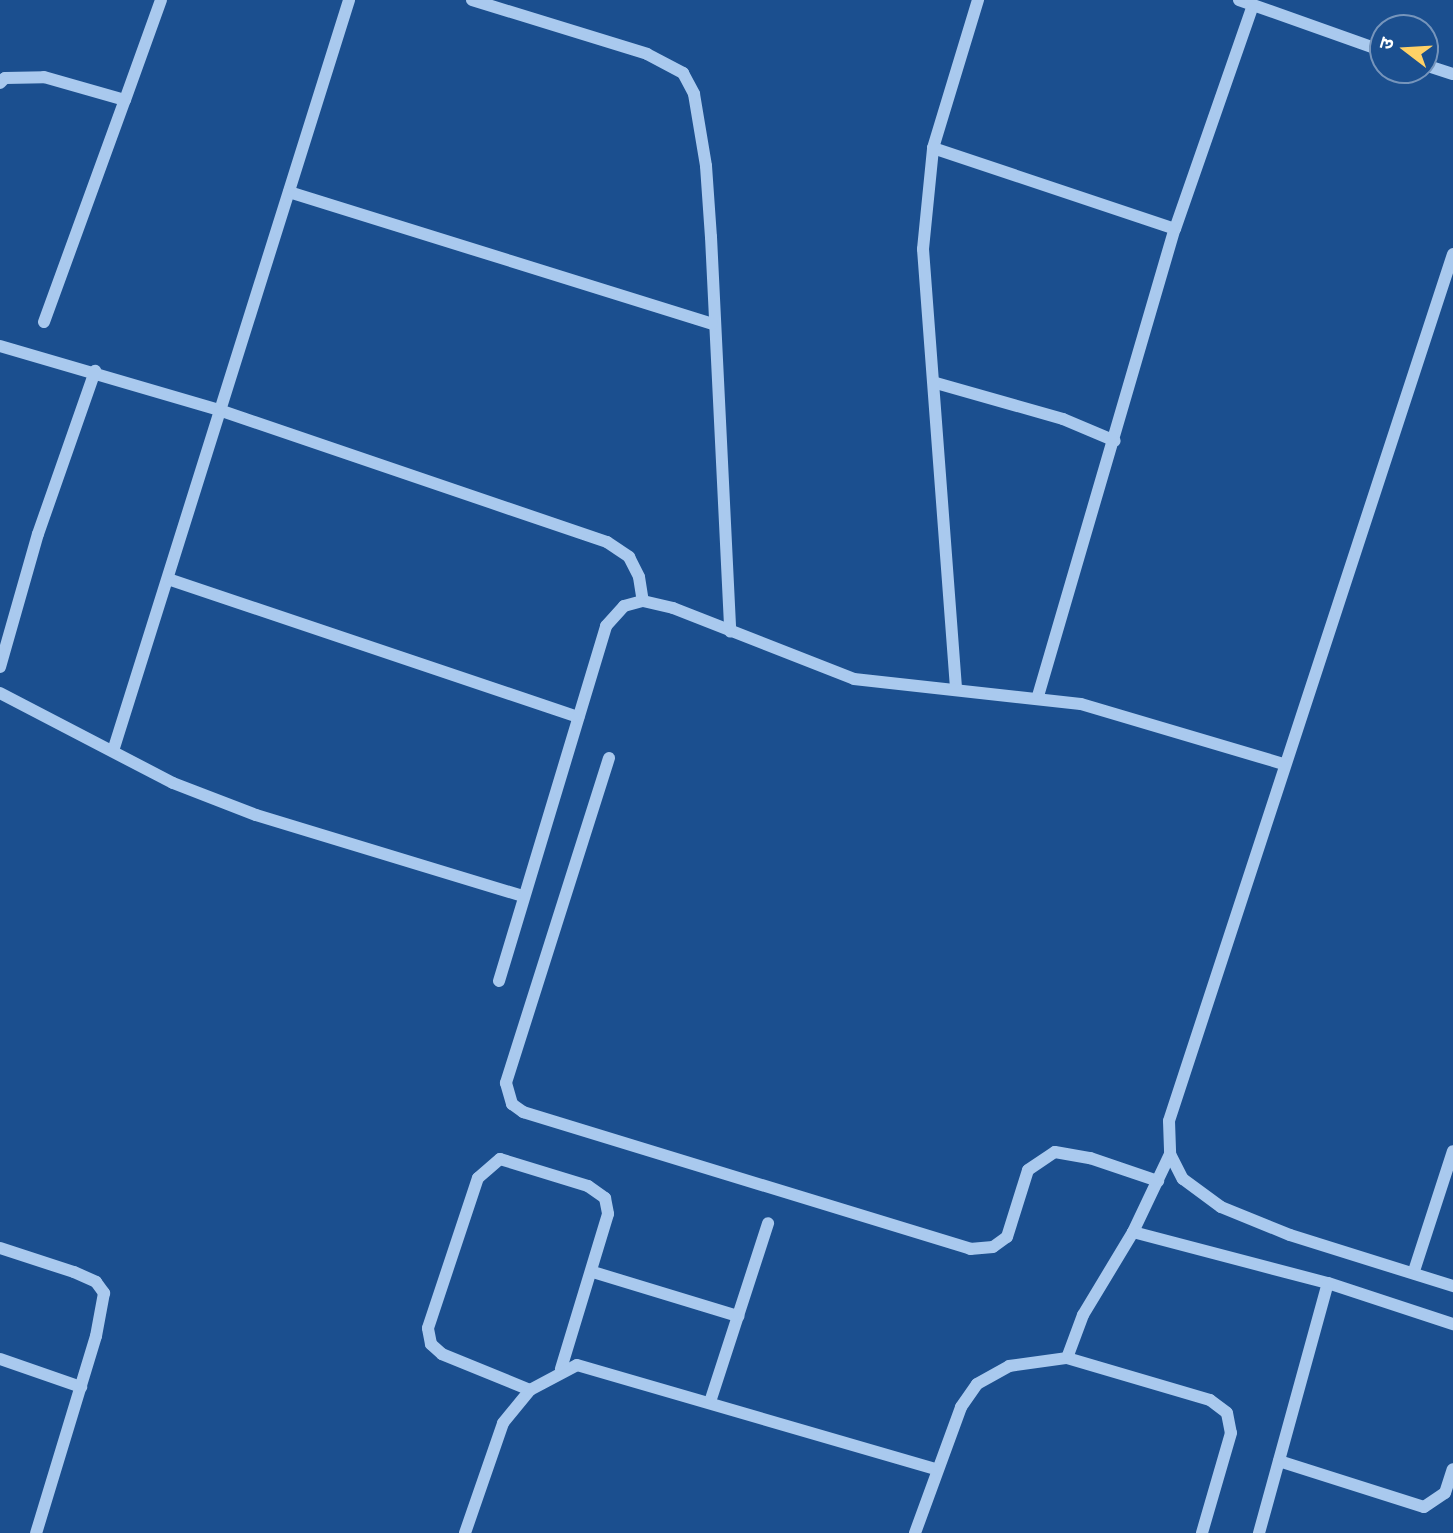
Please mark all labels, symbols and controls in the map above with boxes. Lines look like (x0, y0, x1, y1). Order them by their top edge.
north arrow (1369, 14, 1439, 84)
text: उ (1373, 35, 1398, 52)

